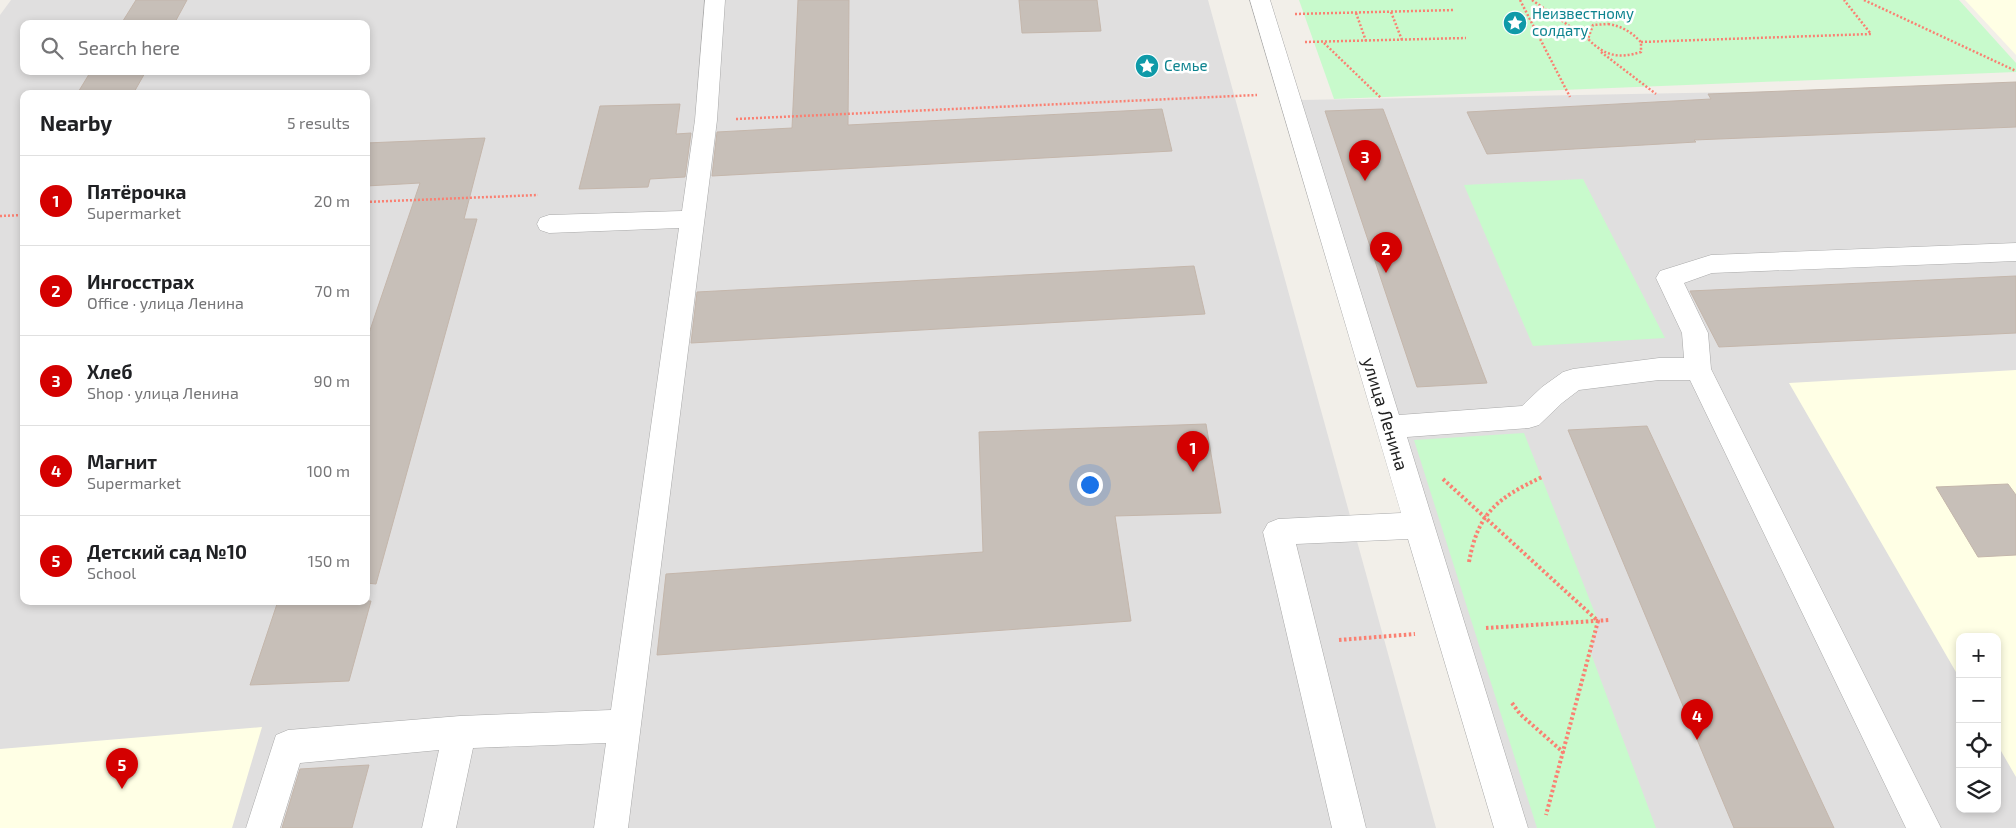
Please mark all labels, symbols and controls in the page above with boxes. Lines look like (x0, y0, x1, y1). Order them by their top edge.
place label: Неизвестному солдату (1532, 4, 1634, 40)
place icon: Неизвестному солдату (1502, 10, 1528, 36)
search box (20, 20, 370, 75)
icon: search (38, 34, 66, 62)
text: Search here (78, 36, 180, 59)
place icon: Семье (1134, 53, 1160, 79)
place label: Семье (1164, 56, 1208, 74)
text: Nearby (40, 110, 112, 135)
text: 5 results (287, 113, 350, 132)
pin: 3 (1349, 140, 1381, 181)
text: Пятёрочка (87, 180, 186, 203)
text: 1 (53, 191, 59, 210)
text: 20 m (314, 191, 350, 210)
text: Supermarket (87, 203, 181, 222)
pin: 2 (1370, 232, 1402, 273)
text: Ингосстрах (87, 270, 194, 293)
text: 2 (51, 281, 61, 300)
text: 70 m (315, 281, 350, 300)
text: Office · улица Ленина (87, 293, 244, 312)
street label: улица Ленина (1358, 354, 1414, 473)
text: Хлеб (87, 360, 133, 383)
text: 3 (51, 371, 61, 390)
text: 90 m (314, 371, 350, 390)
text: Shop · улица Ленина (87, 383, 239, 402)
pin: 1 (1177, 431, 1209, 472)
text: Магнит (87, 450, 157, 473)
text: 4 (51, 461, 61, 480)
text: 100 m (307, 461, 350, 480)
your location (1077, 472, 1103, 498)
text: Supermarket (87, 473, 181, 492)
text: Детский сад №10 (87, 540, 247, 563)
text: 5 (52, 551, 60, 570)
text: 150 m (308, 551, 350, 570)
text: School (87, 563, 136, 582)
map controls (1956, 633, 2001, 813)
button: + (1956, 633, 2001, 678)
button: − (1956, 678, 2001, 723)
pin: 4 (1681, 699, 1713, 740)
button: locate (1956, 723, 2001, 768)
pin: 5 (106, 748, 138, 789)
button: layers (1956, 768, 2001, 813)

